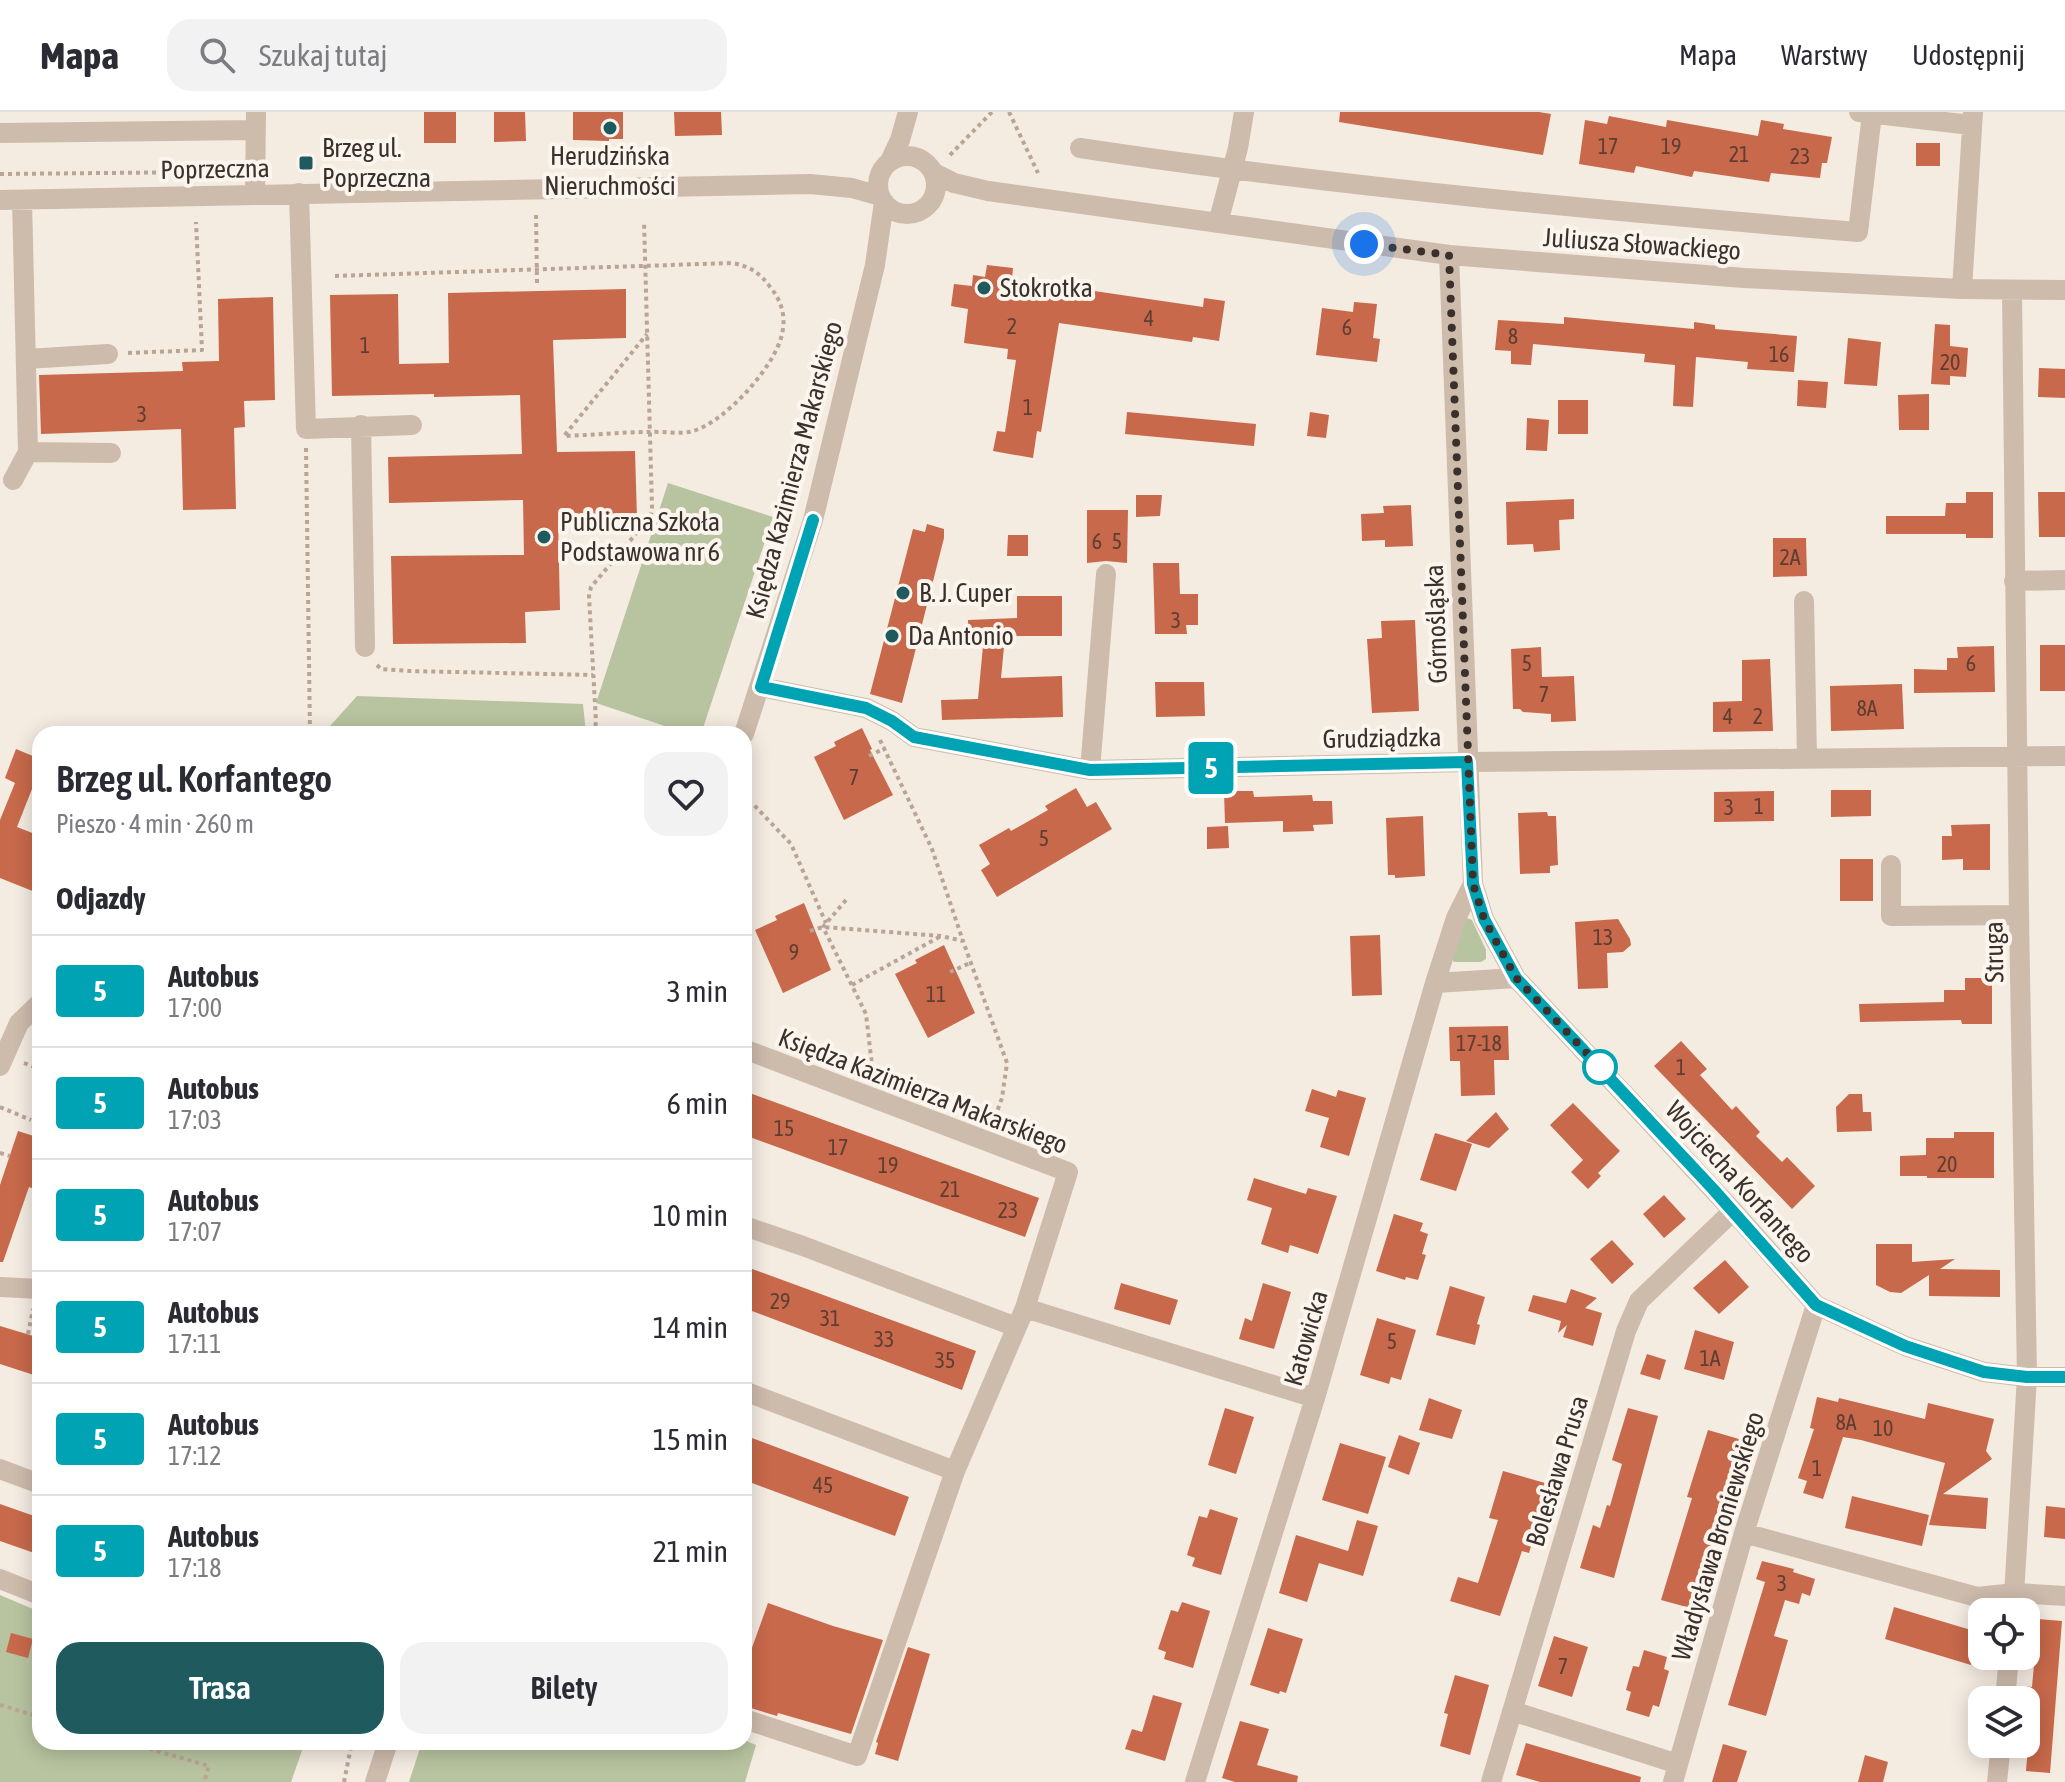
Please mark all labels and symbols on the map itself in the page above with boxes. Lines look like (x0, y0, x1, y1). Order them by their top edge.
marker: Herudzińska Nieruchmości (601, 119, 619, 137)
place label: Brzeg ul. Poprzeczna (322, 133, 431, 193)
house number: 17 (1598, 133, 1618, 159)
house number: 19 (1661, 133, 1681, 159)
place label: Herudzińska Nieruchmości (544, 141, 676, 201)
house number: 21 (1729, 141, 1749, 167)
house number: 23 (1790, 143, 1810, 169)
street label: Poprzeczna (160, 153, 270, 185)
marker: Brzeg ul. Poprzeczna (297, 154, 315, 172)
street label: Juliusza Słowackiego (1542, 222, 1742, 266)
your location (1344, 224, 1384, 264)
place label: Stokrotka (1000, 273, 1093, 303)
marker: Stokrotka (975, 279, 993, 297)
house number: 4 (1144, 305, 1154, 331)
house number: 2 (1007, 313, 1017, 339)
house number: 6 (1342, 314, 1352, 340)
street label: Księdza Kazimierza Makarskiego (740, 318, 848, 622)
house number: 8 (1508, 323, 1518, 349)
house number: 1 (360, 332, 370, 358)
house number: 16 (1769, 341, 1789, 367)
house number: 20 (1940, 349, 1960, 375)
house number: 1 (1023, 394, 1033, 420)
house number: 3 (137, 401, 147, 427)
place label: Publiczna Szkoła Podstawowa nr 6 (560, 507, 720, 567)
marker: Publiczna Szkoła Podstawowa nr 6 (535, 528, 553, 546)
house number: 6 (1092, 528, 1102, 554)
house number: 5 (1112, 528, 1122, 554)
house number: 2A (1779, 544, 1801, 570)
street label: Górnośląska (1419, 564, 1453, 684)
place label: B. J. Cuper (919, 578, 1012, 608)
marker: B. J. Cuper (894, 584, 912, 602)
house number: 3 (1171, 607, 1181, 633)
place label: Da Antonio (908, 621, 1014, 651)
marker: Da Antonio (883, 627, 901, 645)
house number: 5 (1522, 650, 1532, 676)
house number: 6 (1966, 650, 1976, 676)
house number: 7 (1539, 681, 1549, 707)
house number: 8A (1856, 695, 1878, 721)
house number: 4 (1723, 703, 1733, 729)
house number: 2 (1753, 703, 1763, 729)
street label: Grudziądzka (1322, 722, 1442, 754)
line badge: 5 (1185, 742, 1237, 794)
house number: 7 (849, 764, 859, 790)
house number: 1 (1754, 793, 1764, 819)
house number: 3 (1724, 794, 1734, 820)
house number: 5 (1039, 825, 1049, 851)
street label: Struga (1978, 921, 2010, 983)
house number: 13 (1593, 924, 1613, 950)
house number: 9 (789, 939, 799, 965)
house number: 11 (926, 981, 946, 1007)
street label: Księdza Kazimierza Makarskiego (774, 1022, 1072, 1160)
house number: 17-18 (1456, 1030, 1502, 1056)
unlabelled marker (1583, 1050, 1617, 1084)
house number: 1 (1676, 1054, 1686, 1080)
street label: Wojciecha Korfantego (1660, 1095, 1820, 1269)
house number: 15 (774, 1115, 794, 1141)
house number: 17 (828, 1134, 848, 1160)
house number: 20 (1937, 1151, 1957, 1177)
house number: 19 (878, 1152, 898, 1178)
house number: 21 (940, 1176, 960, 1202)
house number: 23 (998, 1197, 1018, 1223)
street label: Katowicka (1278, 1287, 1334, 1389)
house number: 29 (770, 1288, 790, 1314)
house number: 31 (820, 1305, 840, 1331)
house number: 33 (874, 1326, 894, 1352)
house number: 5 (1387, 1328, 1397, 1354)
house number: 1A (1699, 1345, 1721, 1371)
house number: 35 (935, 1347, 955, 1373)
street label: Bolesława Prusa (1520, 1392, 1594, 1550)
street label: Władysława Broniewskiego (1666, 1408, 1770, 1664)
house number: 8A (1835, 1409, 1857, 1435)
house number: 10 (1873, 1415, 1893, 1441)
house number: 1 (1812, 1455, 1822, 1481)
house number: 45 (813, 1472, 833, 1498)
house number: 3 (1777, 1570, 1787, 1596)
house number: 7 (1558, 1653, 1568, 1679)

